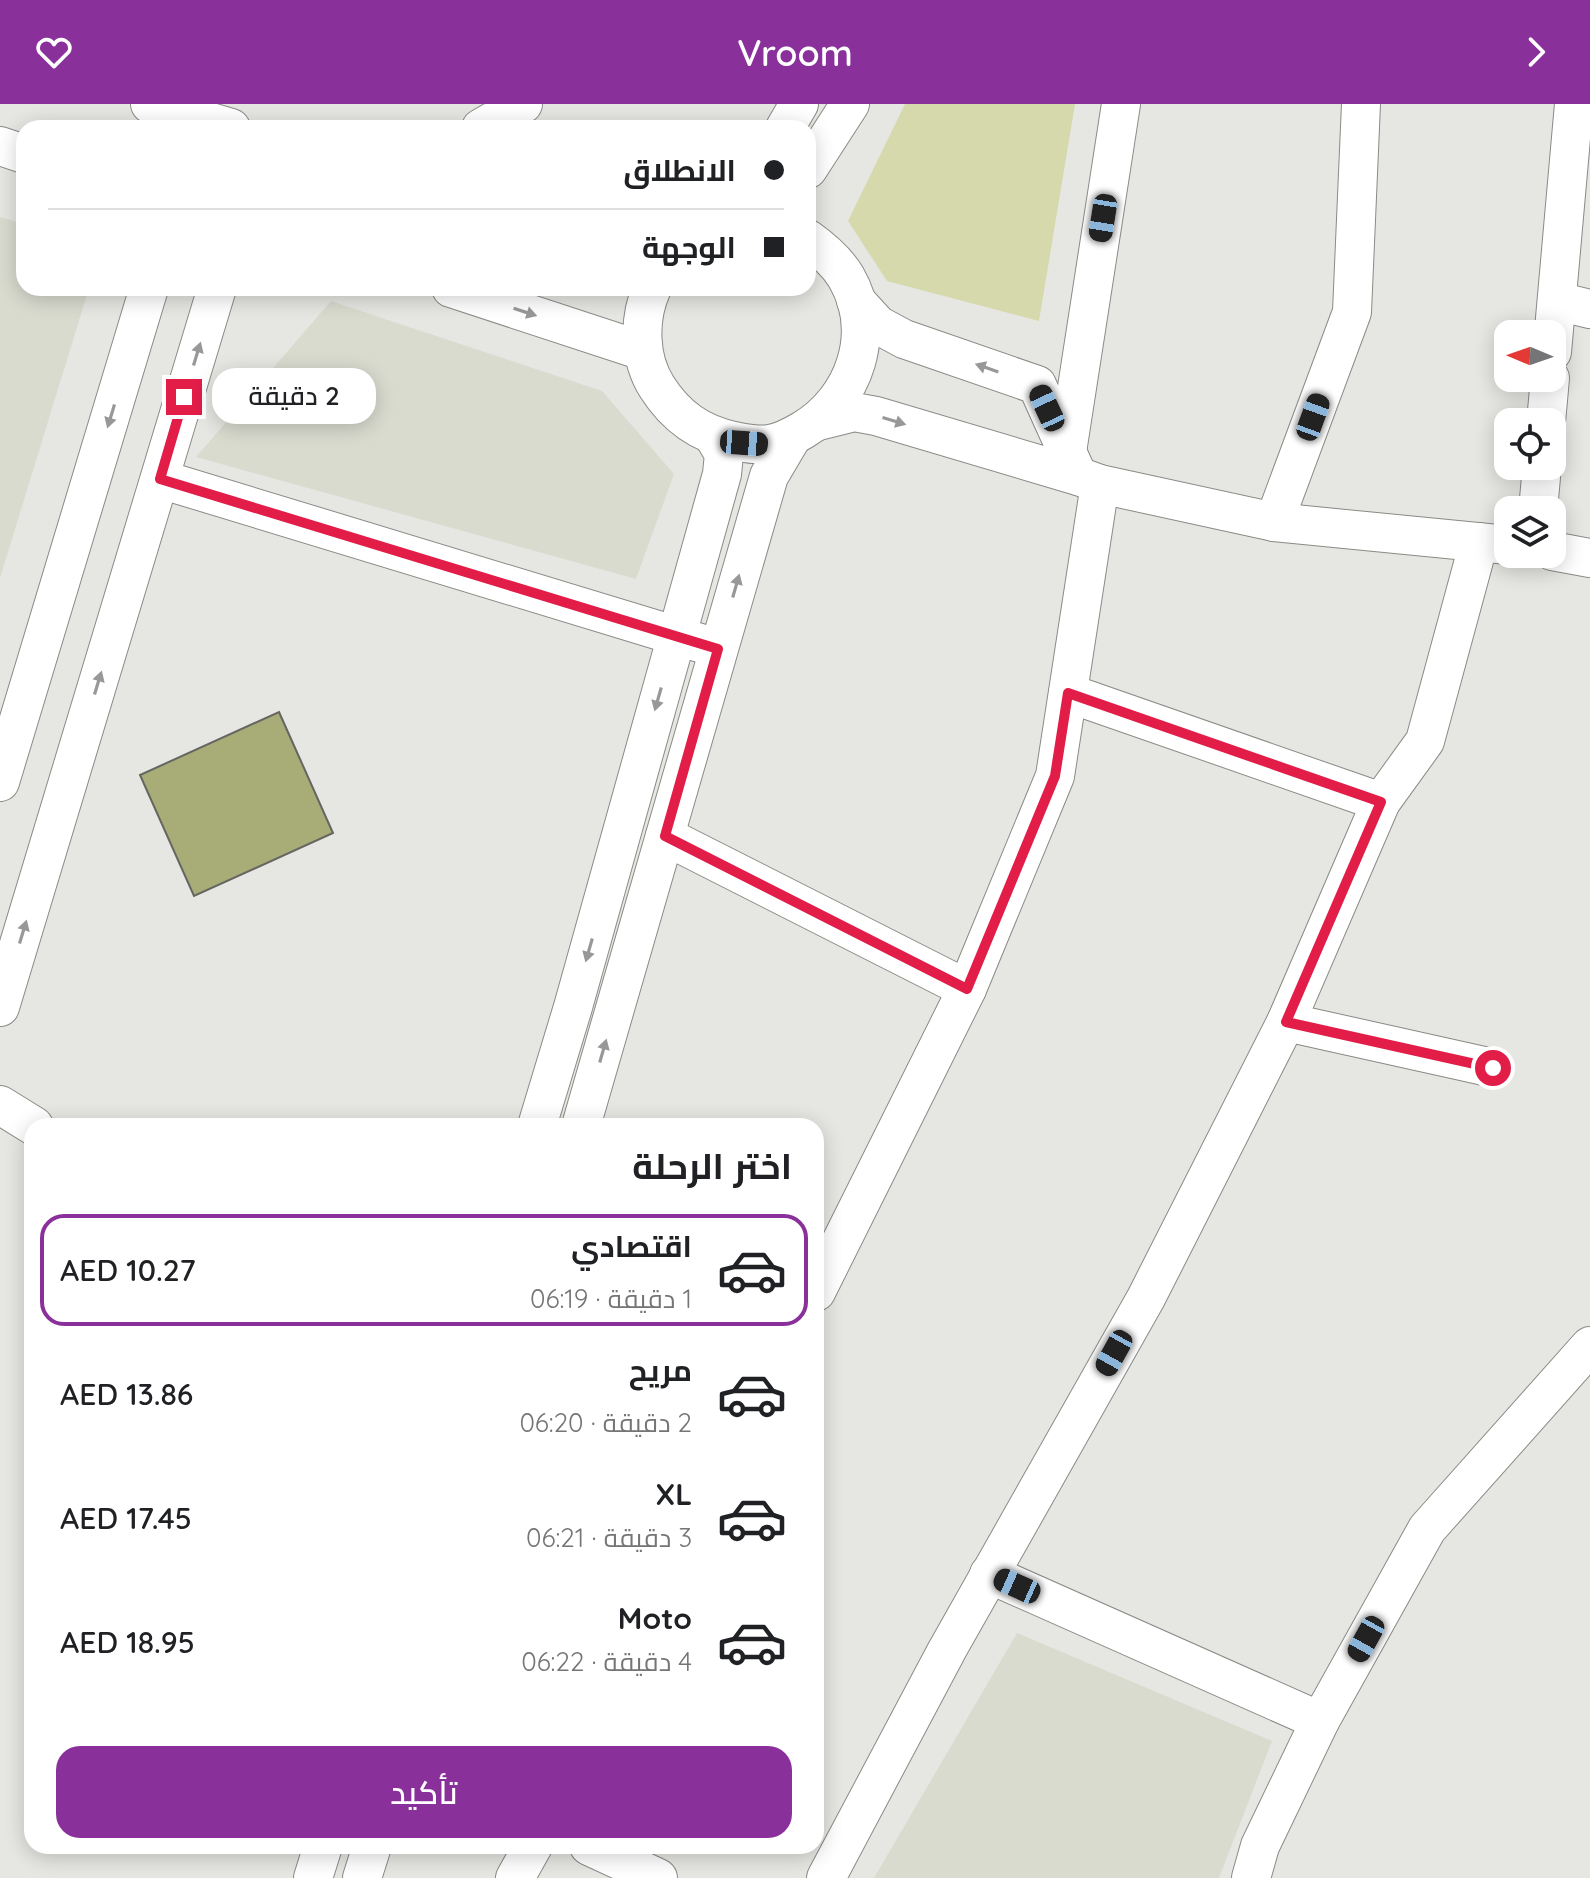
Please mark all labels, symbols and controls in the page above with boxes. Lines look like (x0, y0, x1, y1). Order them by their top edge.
icon: heart (32, 30, 76, 74)
text: Vroom (737, 30, 853, 75)
icon: forward (1514, 30, 1558, 74)
text: الانطلاق (623, 151, 736, 189)
car (1087, 192, 1119, 244)
text: الوجهة (642, 228, 736, 266)
one-way arrow (514, 307, 538, 319)
north arrow (1494, 320, 1566, 392)
map controls (1494, 320, 1566, 568)
one-way arrow (192, 341, 204, 365)
one-way arrow (975, 361, 999, 374)
callout: 2 دقيقة (212, 369, 376, 425)
route end (166, 379, 202, 415)
text: 2 دقيقة (248, 379, 340, 412)
car (1026, 381, 1068, 435)
car (1294, 390, 1332, 444)
one-way arrow (104, 405, 116, 429)
button: locate (1494, 408, 1566, 480)
one-way arrow (883, 415, 907, 428)
car (719, 429, 769, 457)
button: layers (1494, 496, 1566, 568)
one-way arrow (730, 573, 743, 597)
one-way arrow (92, 671, 105, 695)
one-way arrow (652, 687, 664, 712)
one-way arrow (17, 920, 30, 944)
one-way arrow (582, 938, 595, 962)
one-way arrow (597, 1039, 610, 1063)
route start (1475, 1050, 1511, 1086)
text: اختر الرحلة (632, 1143, 792, 1188)
text: اقتصادي (571, 1227, 692, 1265)
icon: car (716, 1234, 788, 1306)
text: AED 10.27 (60, 1251, 196, 1289)
text: 1 دقيقة · 06:19 (530, 1282, 692, 1315)
car (1092, 1326, 1136, 1380)
text: مريح (629, 1351, 692, 1389)
icon: car (716, 1358, 788, 1430)
text: AED 13.86 (60, 1375, 193, 1413)
text: 2 دقيقة · 06:20 (519, 1406, 692, 1439)
text: XL (655, 1475, 692, 1513)
icon: car (716, 1482, 788, 1554)
text: AED 17.45 (60, 1499, 192, 1537)
text: 3 دقيقة · 06:21 (526, 1521, 692, 1554)
car (990, 1565, 1044, 1607)
text: Moto (618, 1599, 692, 1637)
icon: car (716, 1606, 788, 1678)
car (1344, 1612, 1388, 1666)
text: AED 18.95 (60, 1623, 195, 1661)
text: 4 دقيقة · 06:22 (521, 1645, 692, 1678)
button: تأكيد (56, 1746, 792, 1838)

